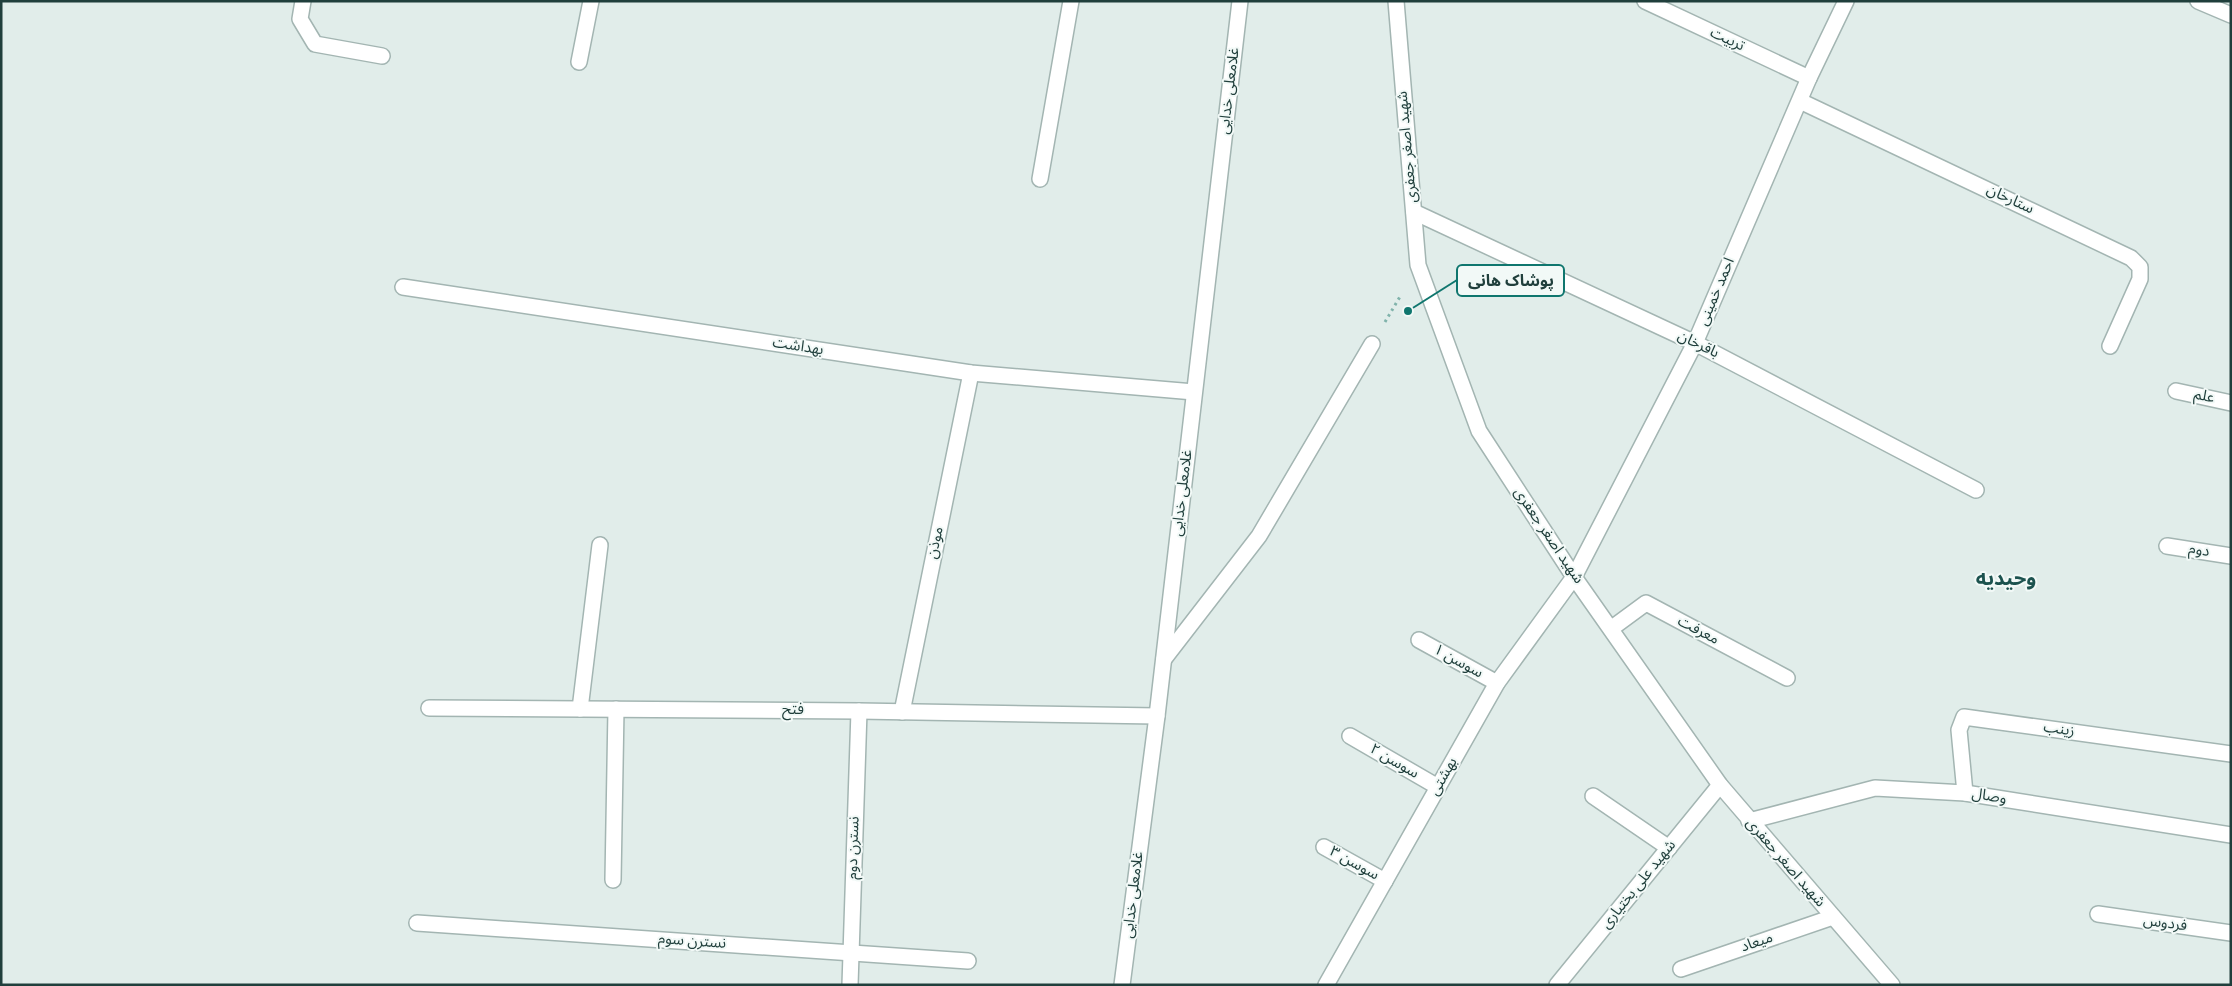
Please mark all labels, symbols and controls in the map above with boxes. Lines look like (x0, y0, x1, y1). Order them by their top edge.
street label: تربیت (1707, 24, 1747, 56)
street label: غلامعلی خدایی (1215, 46, 1245, 135)
street label: شهید اصغر جعفری (1394, 90, 1422, 204)
street label: ستارخان (1983, 181, 2037, 219)
street label: احمد خمینی (1694, 255, 1740, 329)
callout: پوشاک هانی (1457, 265, 1564, 296)
text: پوشاک هانی (1468, 272, 1554, 292)
street label: باقرخان (1674, 327, 1722, 363)
street label: بهداشت (771, 334, 825, 360)
street label: علم (2192, 386, 2216, 409)
street label: غلامعلی خدایی (1168, 448, 1198, 537)
street label: شهید اصغر جعفری (1509, 484, 1587, 588)
street label: موذن (923, 525, 949, 561)
street label: دوم (2187, 540, 2211, 562)
district label: وحیدیه (1976, 567, 2036, 593)
street label: معرفت (1674, 612, 1722, 650)
street label: سوسن ۱ (1430, 641, 1486, 683)
street label: فتح (782, 701, 804, 721)
street label: زینب (2042, 718, 2076, 742)
street label: سوسن ۲ (1366, 740, 1422, 784)
street label: بهشتی (1426, 754, 1462, 800)
street label: وصال (1970, 785, 2008, 809)
street label: شهید اصغر جعفری (1741, 814, 1829, 912)
street label: نسترن دوم (843, 816, 865, 880)
street label: شهید علی بختیاری (1597, 836, 1681, 933)
street label: سوسن ۳ (1326, 843, 1382, 885)
street label: غلامعلی خدایی (1119, 850, 1149, 939)
street label: فردوس (2142, 912, 2188, 937)
street label: میعاد (1738, 929, 1776, 957)
street label: نسترن سوم (657, 930, 727, 954)

